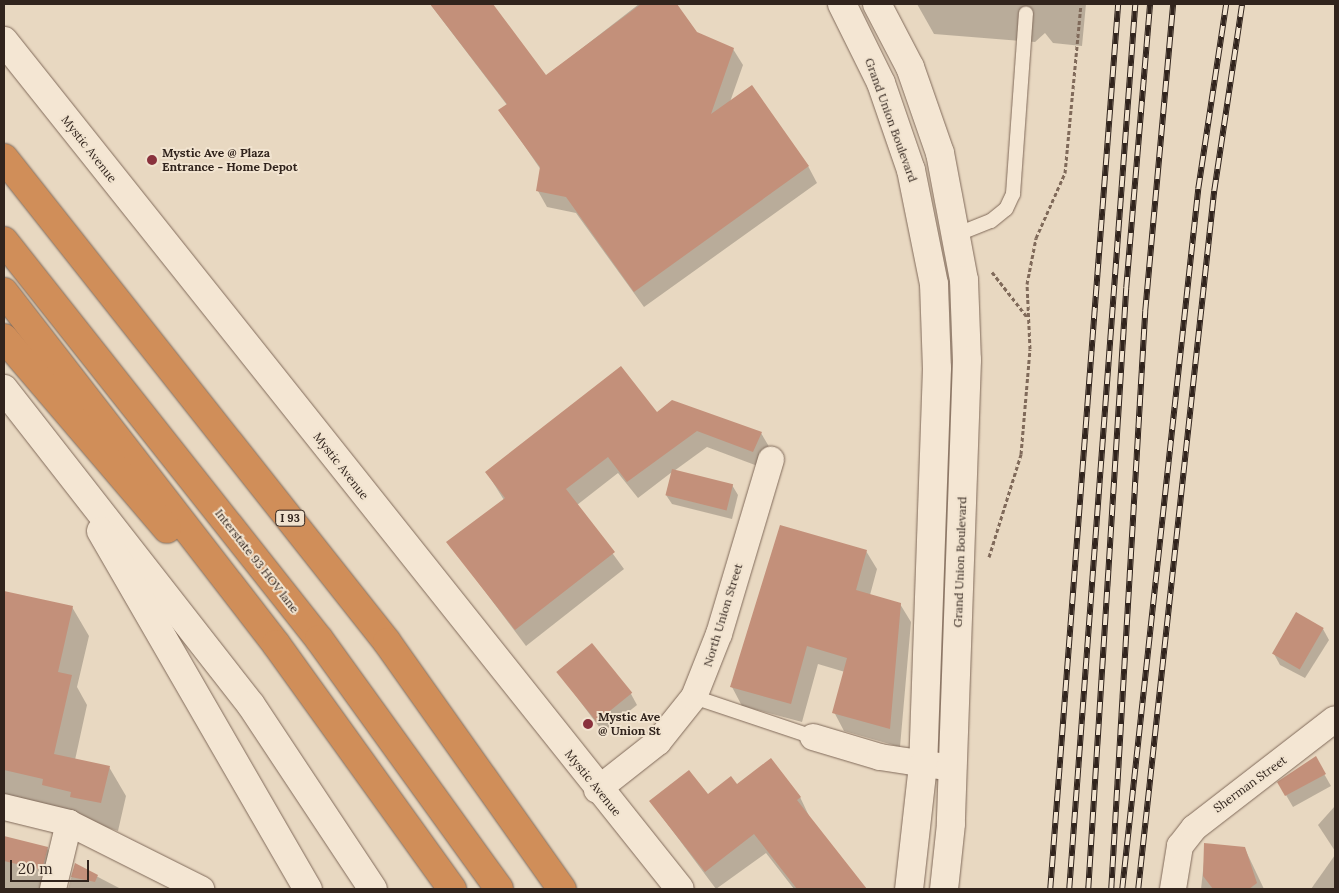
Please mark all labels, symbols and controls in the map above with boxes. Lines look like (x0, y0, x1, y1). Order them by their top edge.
street label: Grand Union Boulevard (862, 56, 920, 184)
street label: Mystic Avenue (58, 113, 120, 185)
place label: Mystic Ave @ Plaza Entrance - Home Depot (162, 146, 298, 174)
marker: Mystic Ave @ Plaza Entrance - Home Depot (146, 154, 158, 166)
street label: Mystic Avenue (310, 430, 372, 502)
street label: Grand Union Boulevard (951, 496, 969, 628)
street label: Interstate 93 HOV lane (212, 506, 302, 616)
road number: I 93 (275, 509, 305, 526)
street label: North Union Street (700, 562, 746, 668)
place label: Mystic Ave @ Union St (598, 710, 661, 738)
marker: Mystic Ave @ Union St (582, 718, 594, 730)
street label: Mystic Avenue (562, 747, 624, 819)
street label: Sherman Street (1211, 753, 1289, 815)
scale bar (12, 850, 91, 882)
text: 20 m (18, 859, 53, 878)

